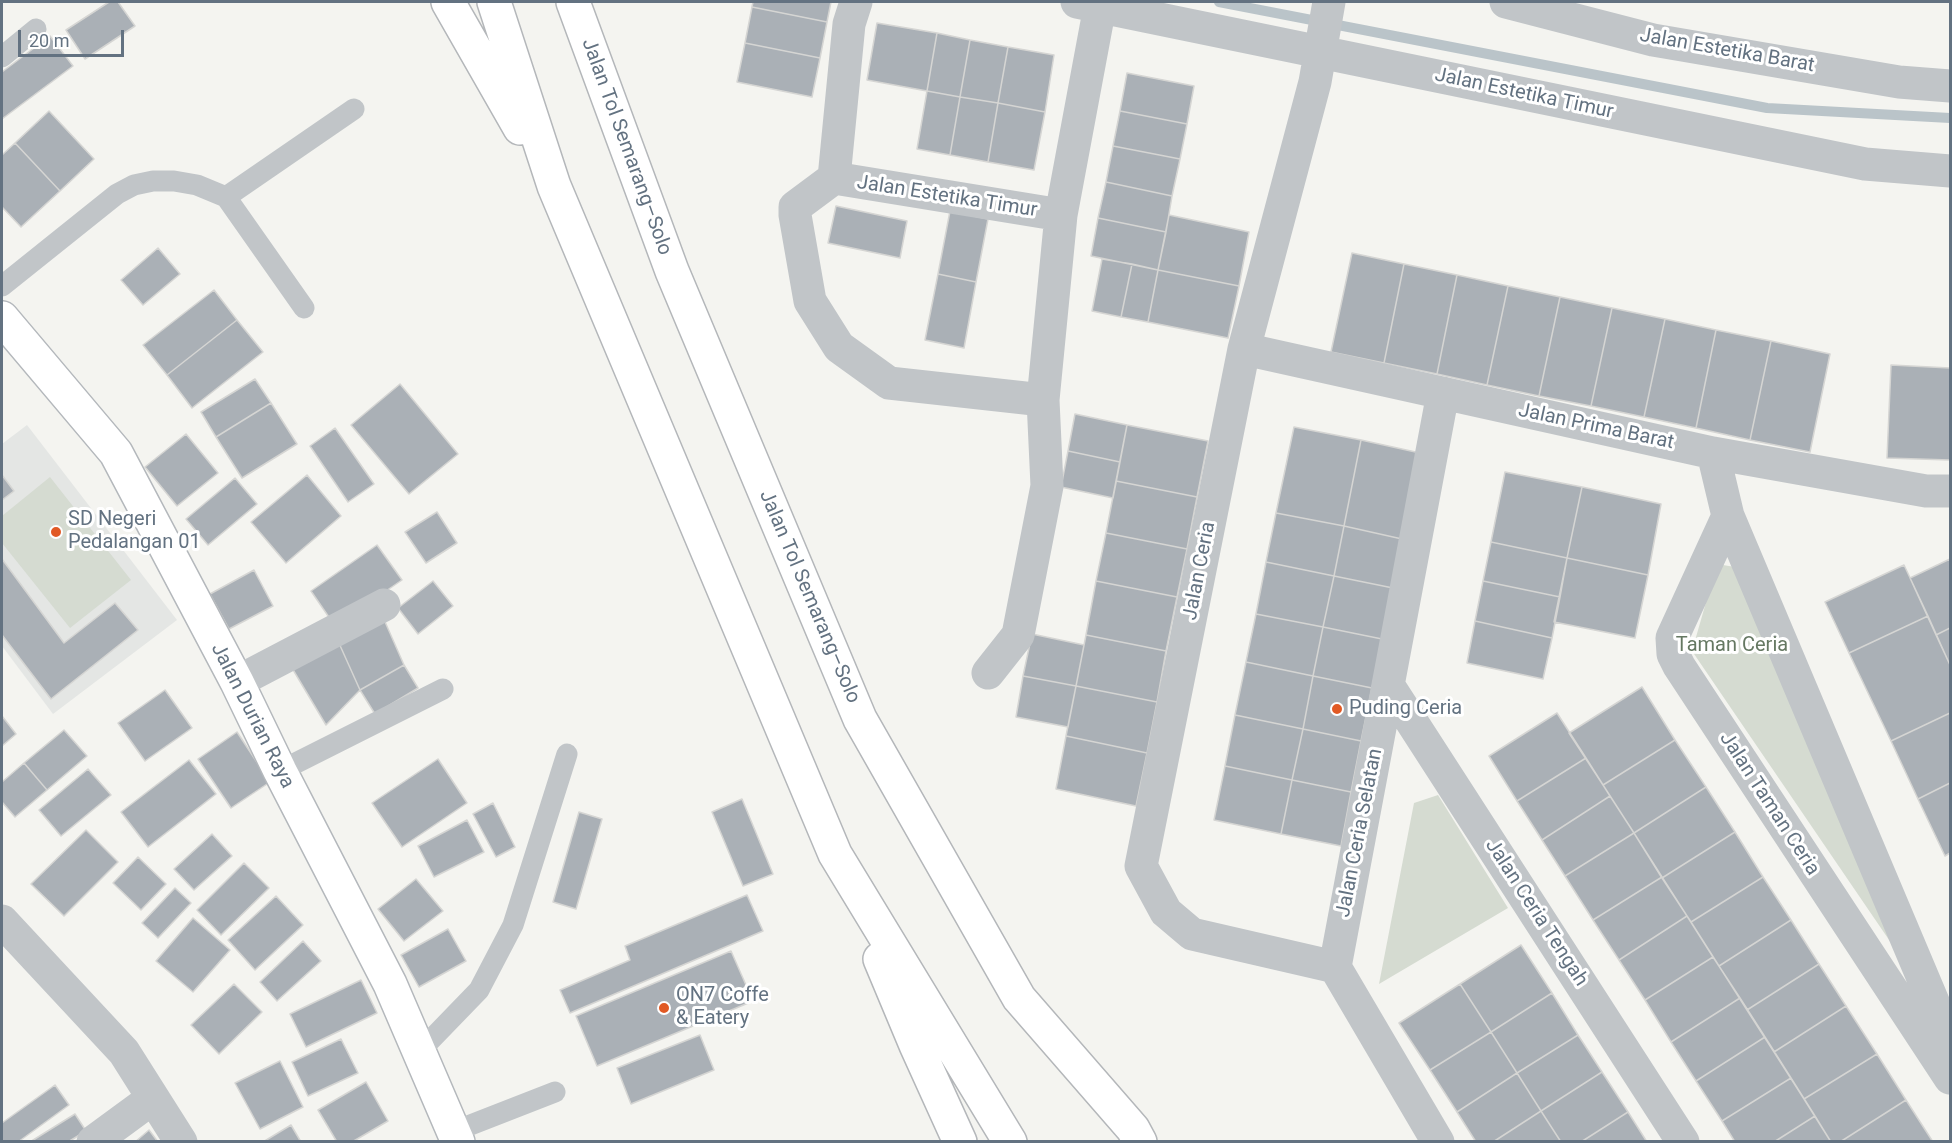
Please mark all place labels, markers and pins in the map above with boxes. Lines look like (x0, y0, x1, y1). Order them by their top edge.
place label: SD Negeri Pedalangan 01 (68, 508, 201, 555)
marker: SD Negeri Pedalangan 01 (49, 525, 63, 539)
place label: Puding Ceria (1349, 697, 1462, 721)
marker: Puding Ceria (1330, 702, 1344, 716)
place label: ON7 Coffe & Eatery (676, 984, 769, 1031)
marker: ON7 Coffe & Eatery (657, 1001, 671, 1015)

